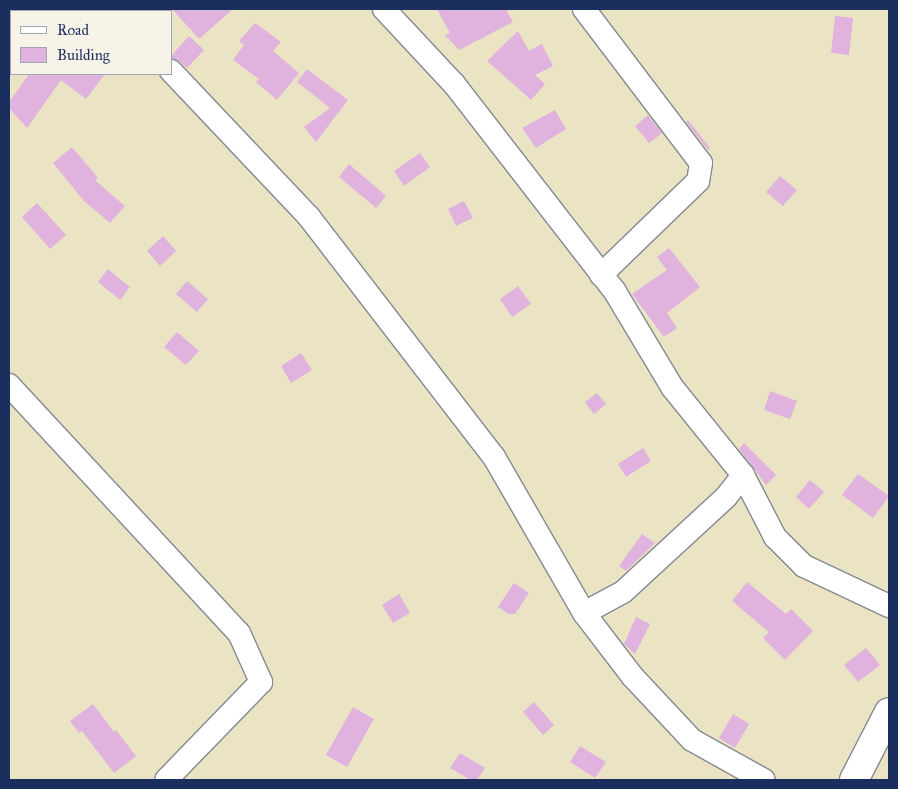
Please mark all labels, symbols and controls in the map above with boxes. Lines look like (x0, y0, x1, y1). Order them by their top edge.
legend (10, 10, 172, 75)
text: Road (57, 21, 89, 39)
text: Building (57, 46, 110, 64)

